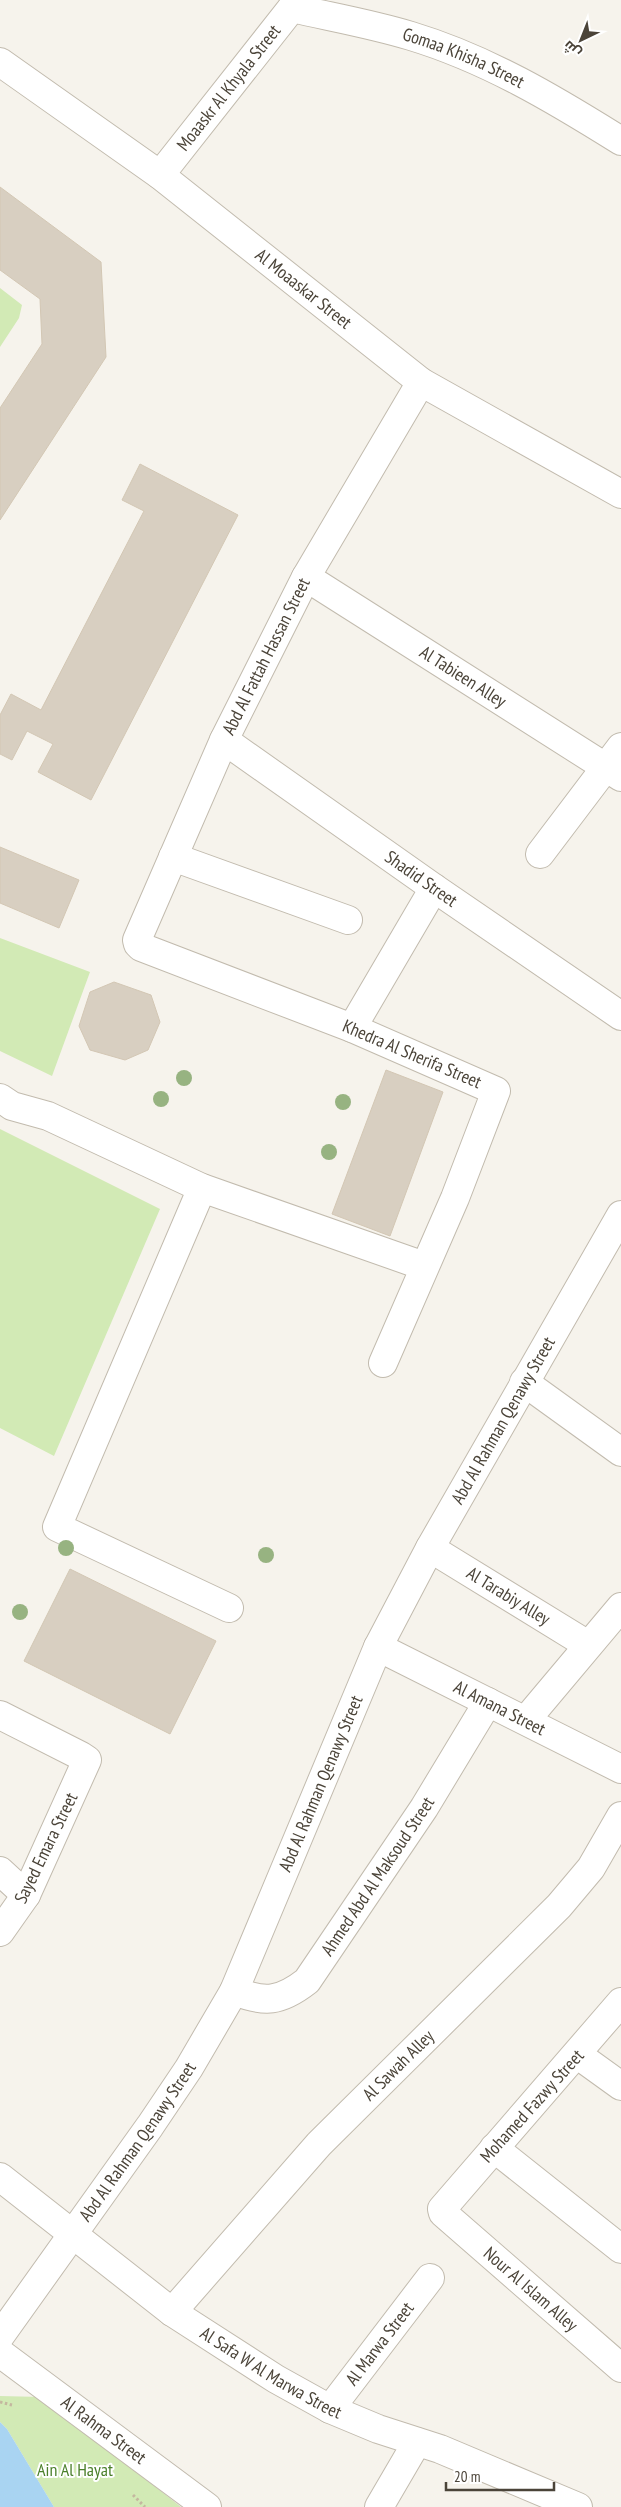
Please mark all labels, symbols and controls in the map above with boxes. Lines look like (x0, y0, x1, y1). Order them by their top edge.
north arrow (556, 15, 606, 65)
street label: Moaaskr Al Khyala Street (171, 20, 285, 155)
street label: Gomaa Khisha Street (400, 22, 528, 93)
text: ش (559, 37, 585, 62)
street label: Al Moaaskar Street (251, 243, 357, 334)
street label: Abd Al Fattah Hassan Street (217, 574, 315, 738)
street label: Al Tabieen Alley (416, 640, 511, 712)
street label: Shadid Street (381, 845, 462, 912)
street label: Khedra Al Sherifa Street (339, 1014, 485, 1093)
street label: Abd Al Rahman Qenawy Street (446, 1332, 560, 1508)
street label: Al Tarabiy Alley (463, 1561, 555, 1630)
street label: Al Amana Street (450, 1675, 550, 1740)
street label: Abd Al Rahman Qenawy Street (273, 1692, 367, 1875)
street label: Sayed Emara Street (9, 1789, 82, 1907)
street label: Ahmed Abd Al Maksoud Street (315, 1792, 439, 1960)
street label: Al Sawah Alley (357, 2024, 439, 2105)
street label: Mohamed Fazwy Street (475, 2044, 588, 2167)
street label: Abd Al Rahman Qenawy Street (74, 2058, 201, 2226)
street label: Nour Al Islam Alley (479, 2242, 583, 2336)
street label: Al Marwa Street (340, 2297, 419, 2390)
street label: Al Safa W Al Marwa Street (196, 2321, 345, 2424)
street label: Al Rahma Street (57, 2390, 151, 2469)
park label: Ain Al Hayat (37, 2458, 113, 2481)
scale bar (446, 2460, 554, 2492)
text: 20 m (454, 2467, 480, 2486)

